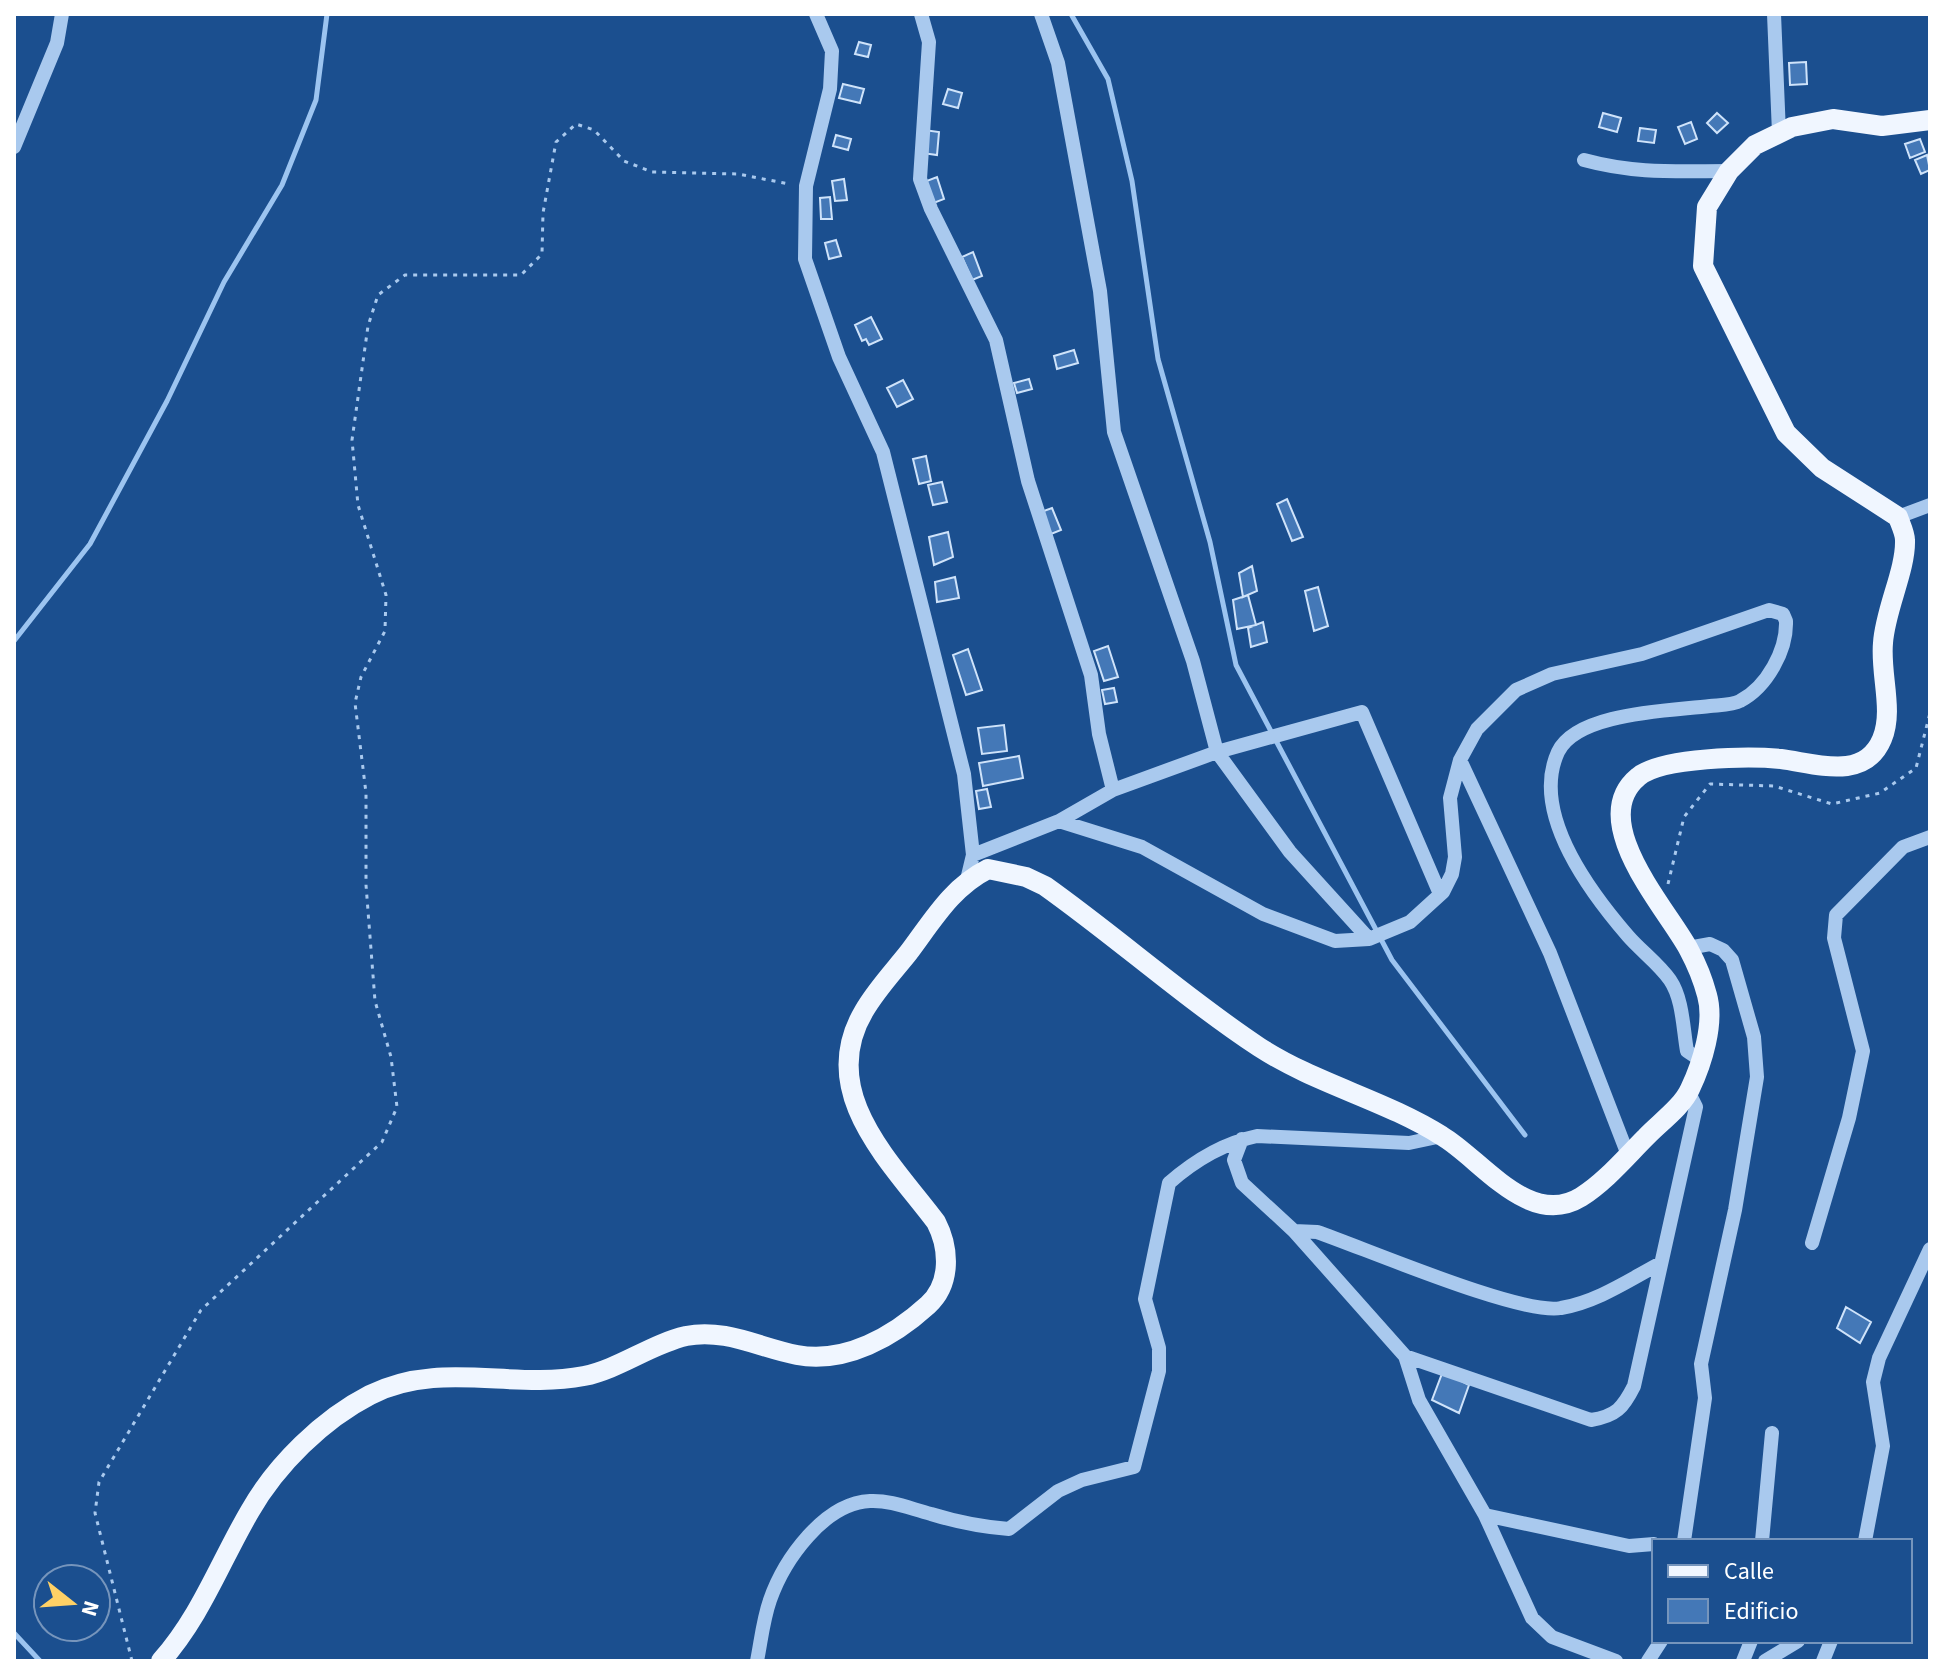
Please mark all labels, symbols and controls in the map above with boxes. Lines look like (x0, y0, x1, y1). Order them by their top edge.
legend (1652, 1539, 1912, 1643)
text: Calle (1724, 1554, 1774, 1589)
north arrow (32, 1563, 112, 1643)
text: Edificio (1724, 1594, 1798, 1629)
text: N (73, 1597, 108, 1620)

